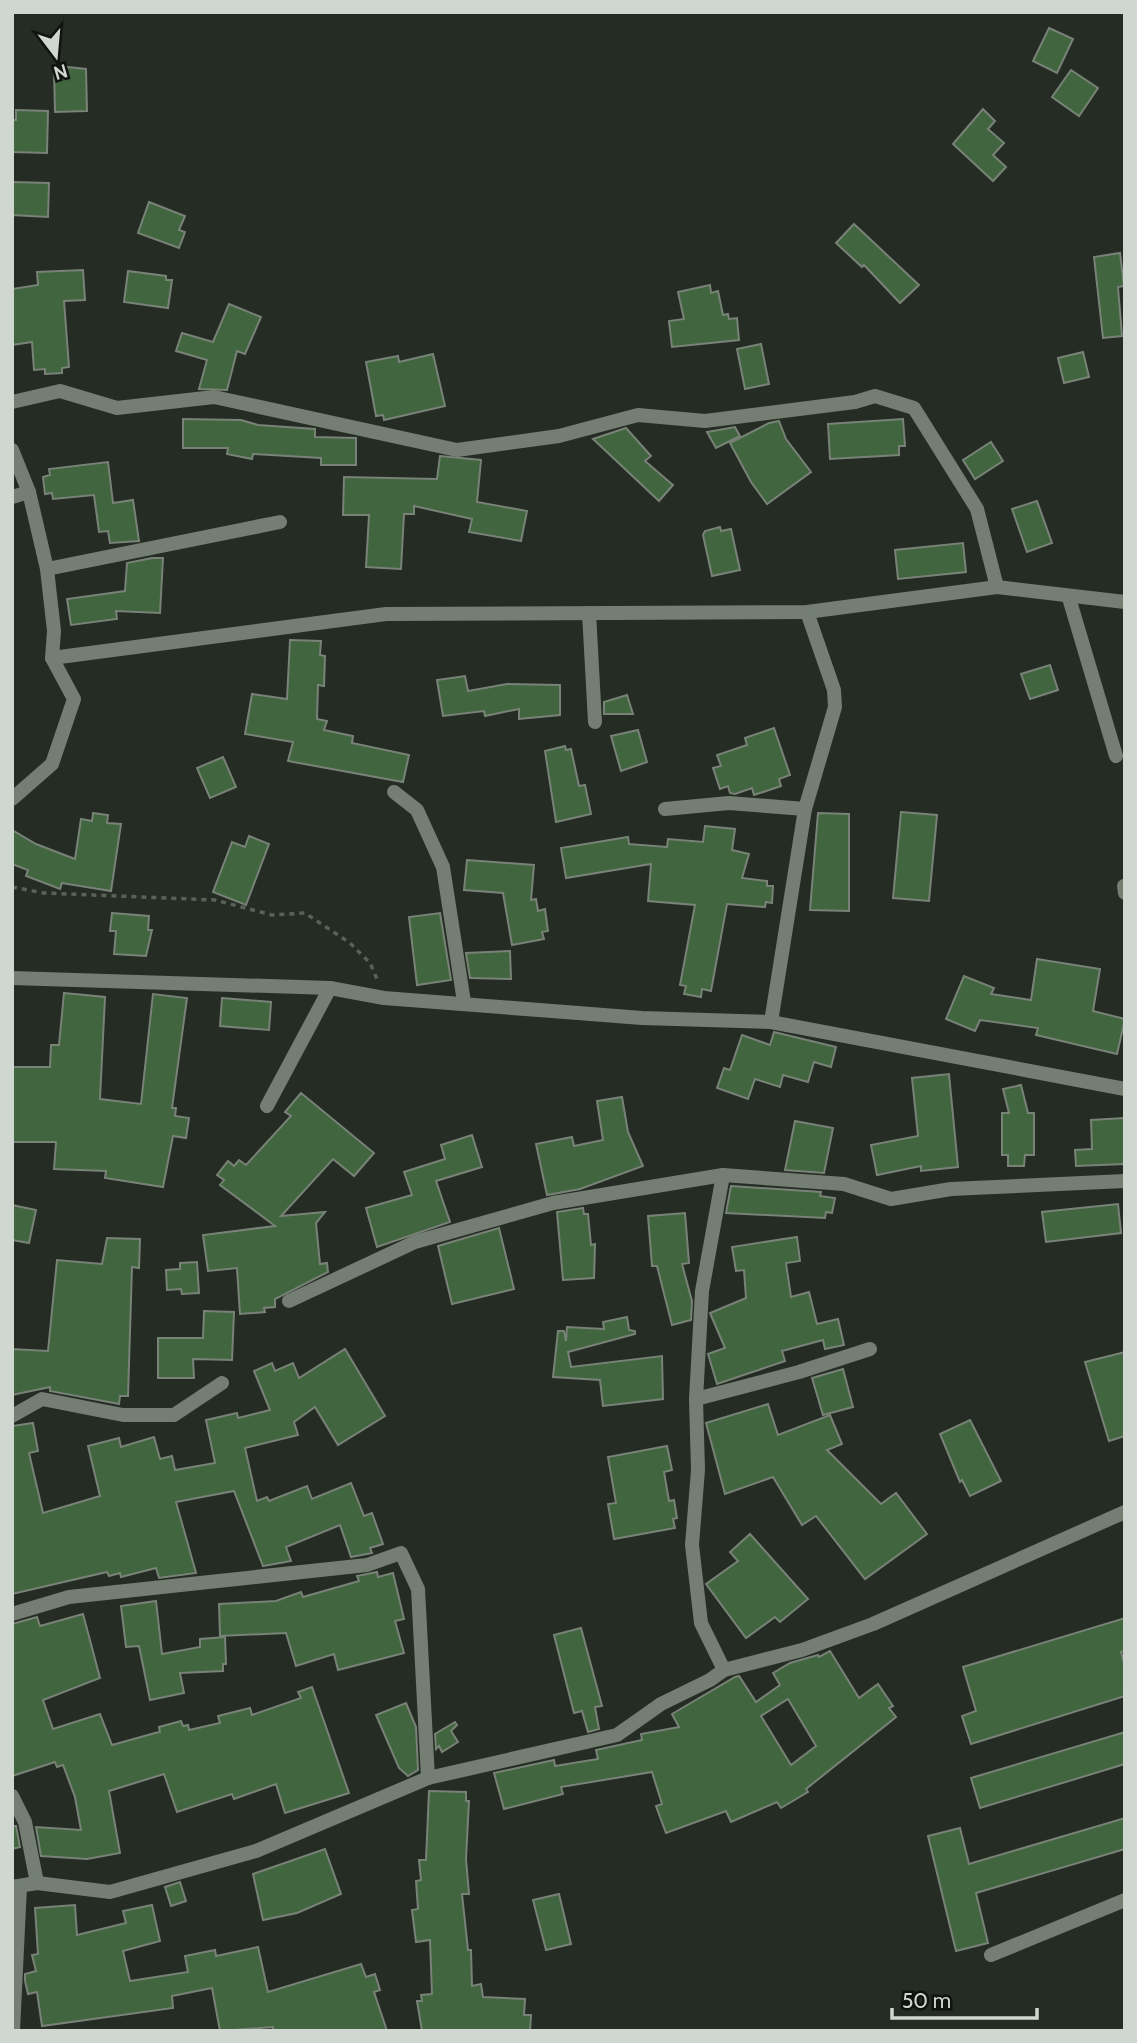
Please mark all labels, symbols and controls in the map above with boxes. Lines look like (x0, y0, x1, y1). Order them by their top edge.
north arrow (21, 21, 91, 91)
text: N (51, 59, 70, 85)
scale bar (892, 1976, 1037, 2020)
text: 50 m (902, 1988, 951, 2013)

